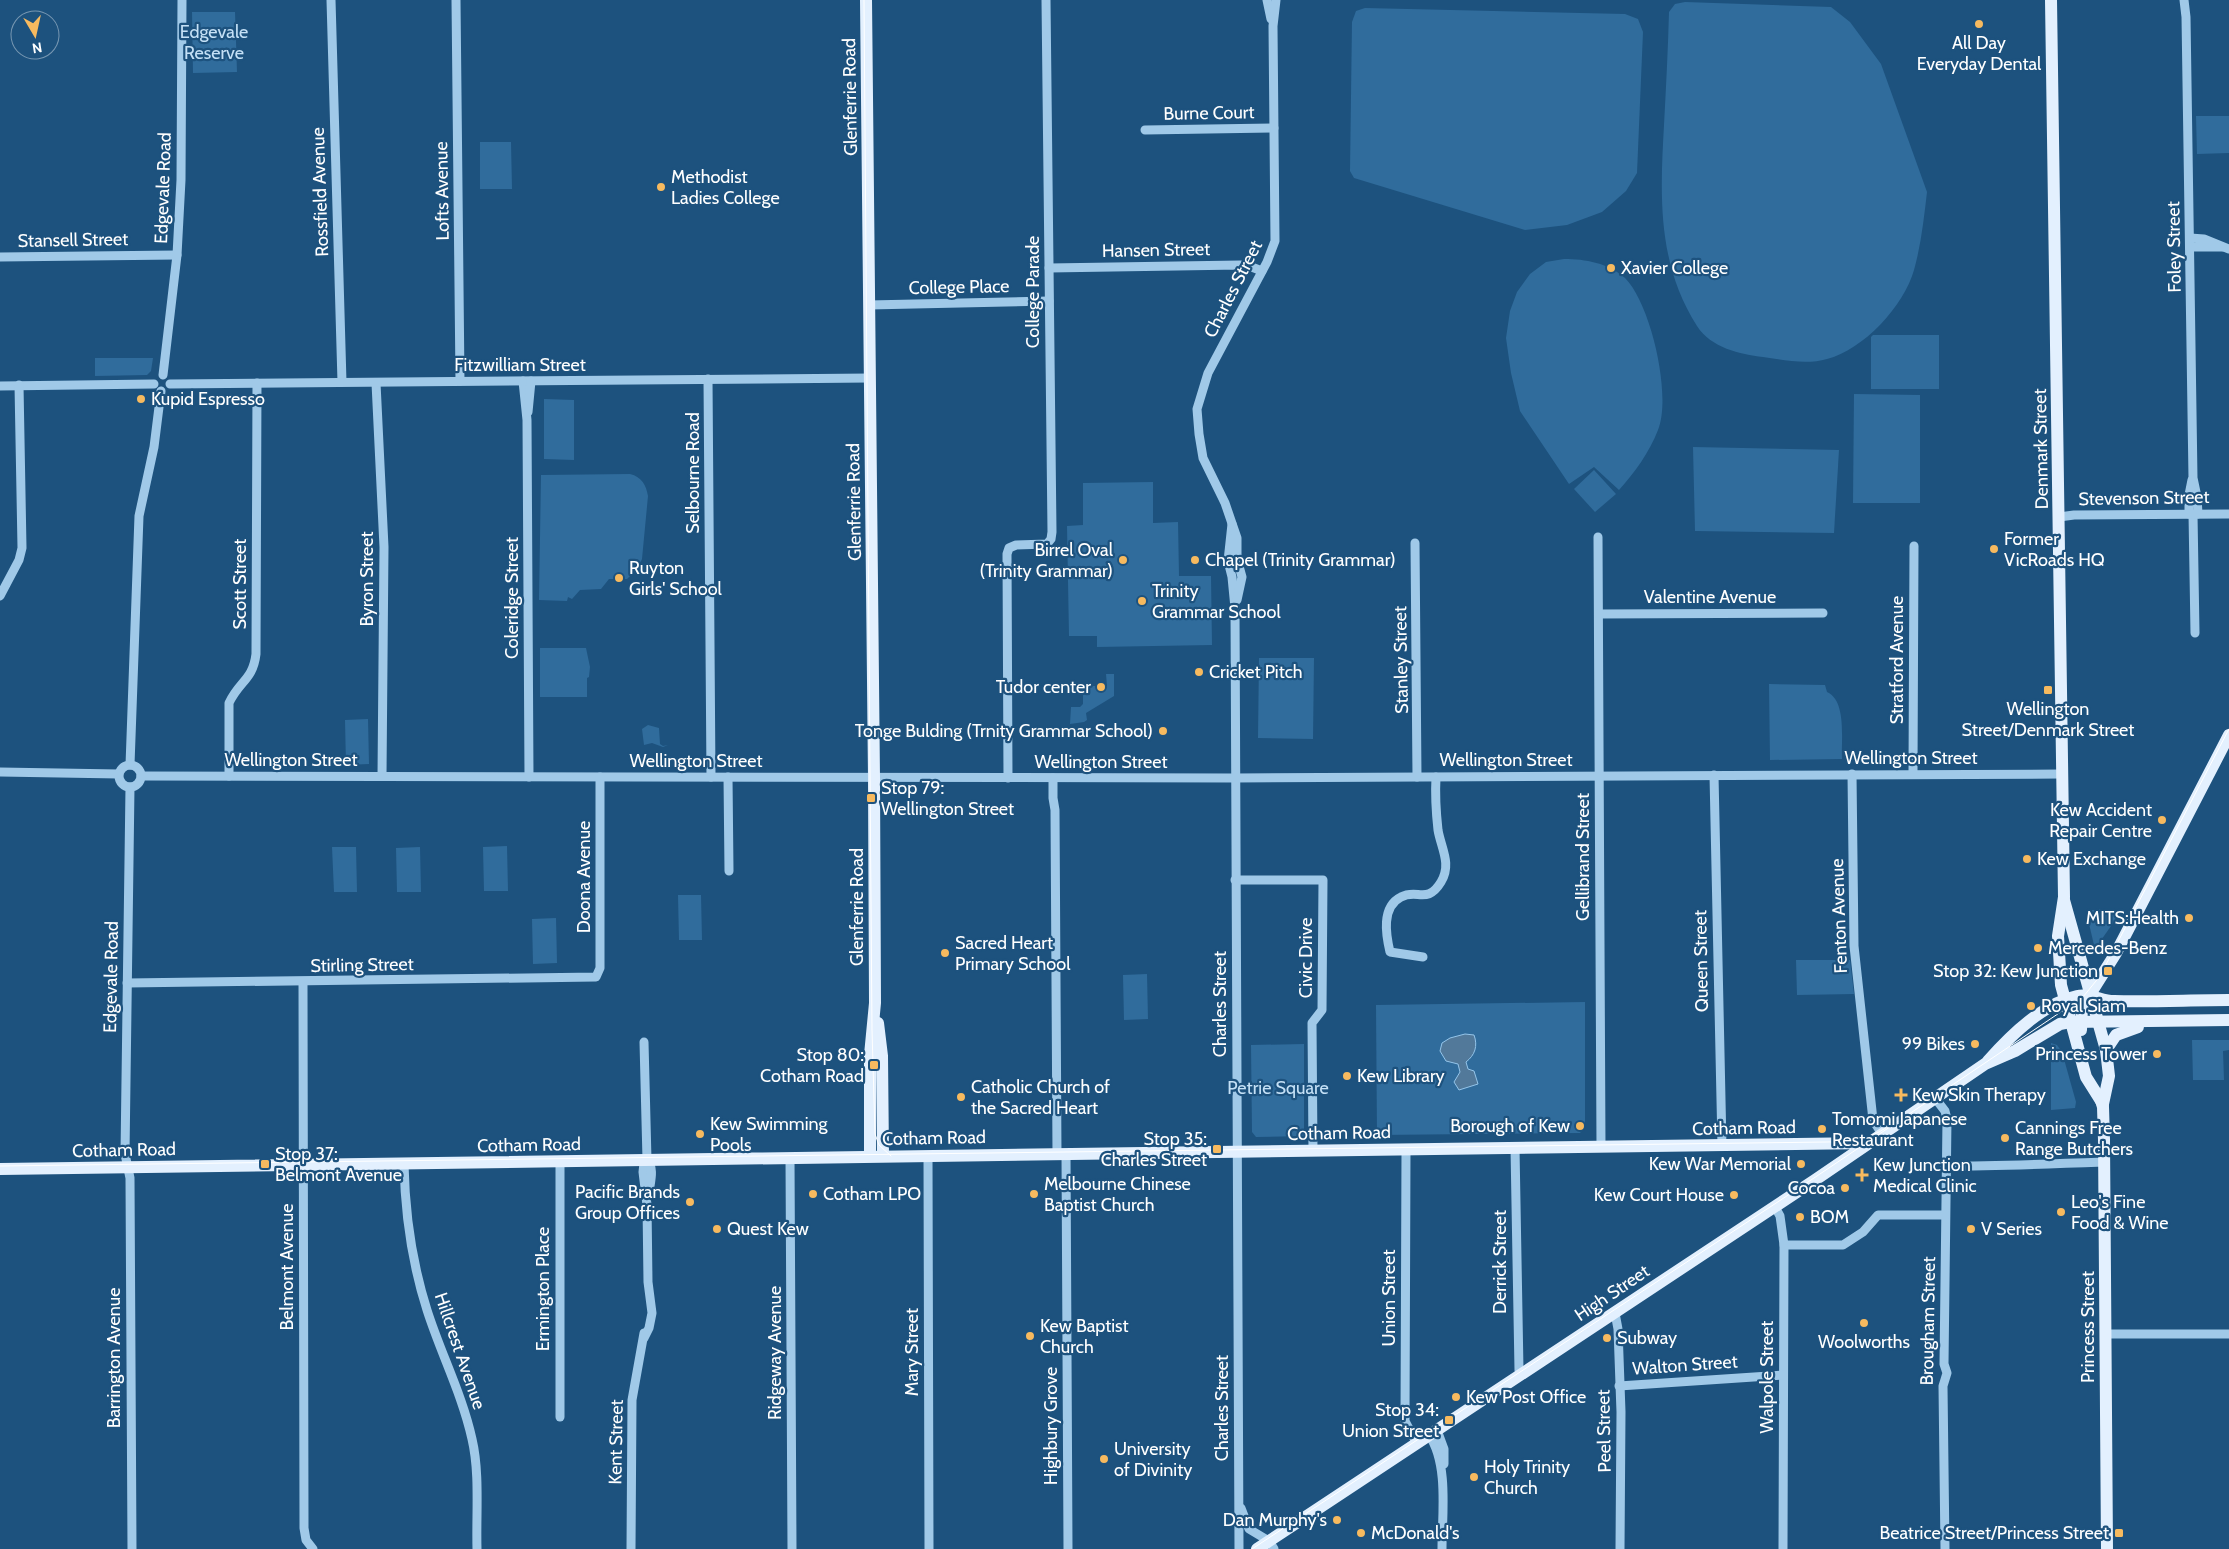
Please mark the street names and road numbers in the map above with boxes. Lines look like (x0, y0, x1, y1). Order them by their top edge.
street label: Glenferrie Road (838, 38, 862, 156)
street label: Burne Court (1163, 101, 1255, 125)
street label: Rossfield Avenue (307, 127, 333, 257)
street label: Edgevale Road (150, 132, 176, 244)
street label: Lofts Avenue (430, 141, 454, 241)
street label: Foley Street (2162, 201, 2186, 293)
street label: Stansell Street (18, 228, 128, 252)
street label: College Parade (1022, 236, 1044, 348)
street label: Charles Street (1199, 237, 1267, 341)
street label: Hansen Street (1102, 238, 1210, 262)
street label: College Place (908, 275, 1010, 299)
street label: Fitzwilliam Street (454, 354, 586, 376)
street label: Denmark Street (2029, 388, 2053, 510)
street label: Selbourne Road (682, 412, 704, 534)
street label: Glenferrie Road (842, 443, 866, 561)
street label: Stevenson Street (2078, 486, 2210, 510)
street label: Byron Street (356, 531, 378, 627)
street label: Coleridge Street (501, 537, 523, 659)
street label: Scott Street (229, 539, 251, 629)
street label: Valentine Avenue (1644, 586, 1776, 608)
street label: Stratford Avenue (1886, 596, 1908, 724)
street label: Stanley Street (1389, 606, 1413, 714)
street label: Wellington Street (1844, 747, 1978, 769)
street label: Wellington Street (224, 749, 358, 771)
street label: Wellington Street (1439, 749, 1573, 771)
street label: Wellington Street (629, 750, 763, 772)
street label: Wellington Street (1034, 751, 1168, 773)
street label: Gellibrand Street (1572, 793, 1594, 921)
street label: Doona Avenue (573, 821, 595, 933)
street label: Glenferrie Road (846, 848, 868, 966)
street label: Fenton Avenue (1826, 858, 1852, 974)
street label: Queen Street (1689, 910, 1713, 1012)
street label: Civic Drive (1295, 918, 1317, 998)
street label: Edgevale Road (99, 921, 123, 1033)
street label: Charles Street (1209, 951, 1231, 1057)
street label: Stirling Street (310, 953, 414, 977)
street label: Cotham Road (1692, 1116, 1796, 1140)
street label: Cotham Road (1287, 1121, 1391, 1145)
street label: Cotham Road (882, 1126, 986, 1150)
street label: Cotham Road (477, 1133, 581, 1157)
street label: Cotham Road (72, 1138, 176, 1162)
street label: Belmont Avenue (276, 1203, 298, 1331)
street label: Derrick Street (1489, 1210, 1511, 1314)
street label: Ermington Place (532, 1227, 554, 1351)
street label: Union Street (1378, 1250, 1400, 1346)
street label: Brougham Street (1916, 1256, 1940, 1386)
street label: High Street (1570, 1260, 1654, 1326)
street label: Princess Street (2077, 1271, 2099, 1383)
street label: Ridgeway Avenue (764, 1286, 786, 1420)
street label: Barrington Avenue (103, 1288, 125, 1428)
street label: Hillcrest Avenue (430, 1290, 490, 1412)
street label: Mary Street (901, 1308, 923, 1396)
street label: Walpole Street (1756, 1321, 1778, 1433)
street label: Walton Street (1632, 1350, 1738, 1380)
street label: Charles Street (1211, 1355, 1233, 1461)
street label: Highbury Grove (1040, 1367, 1062, 1485)
street label: Peel Street (1592, 1389, 1616, 1473)
street label: Kent Street (604, 1399, 628, 1485)

